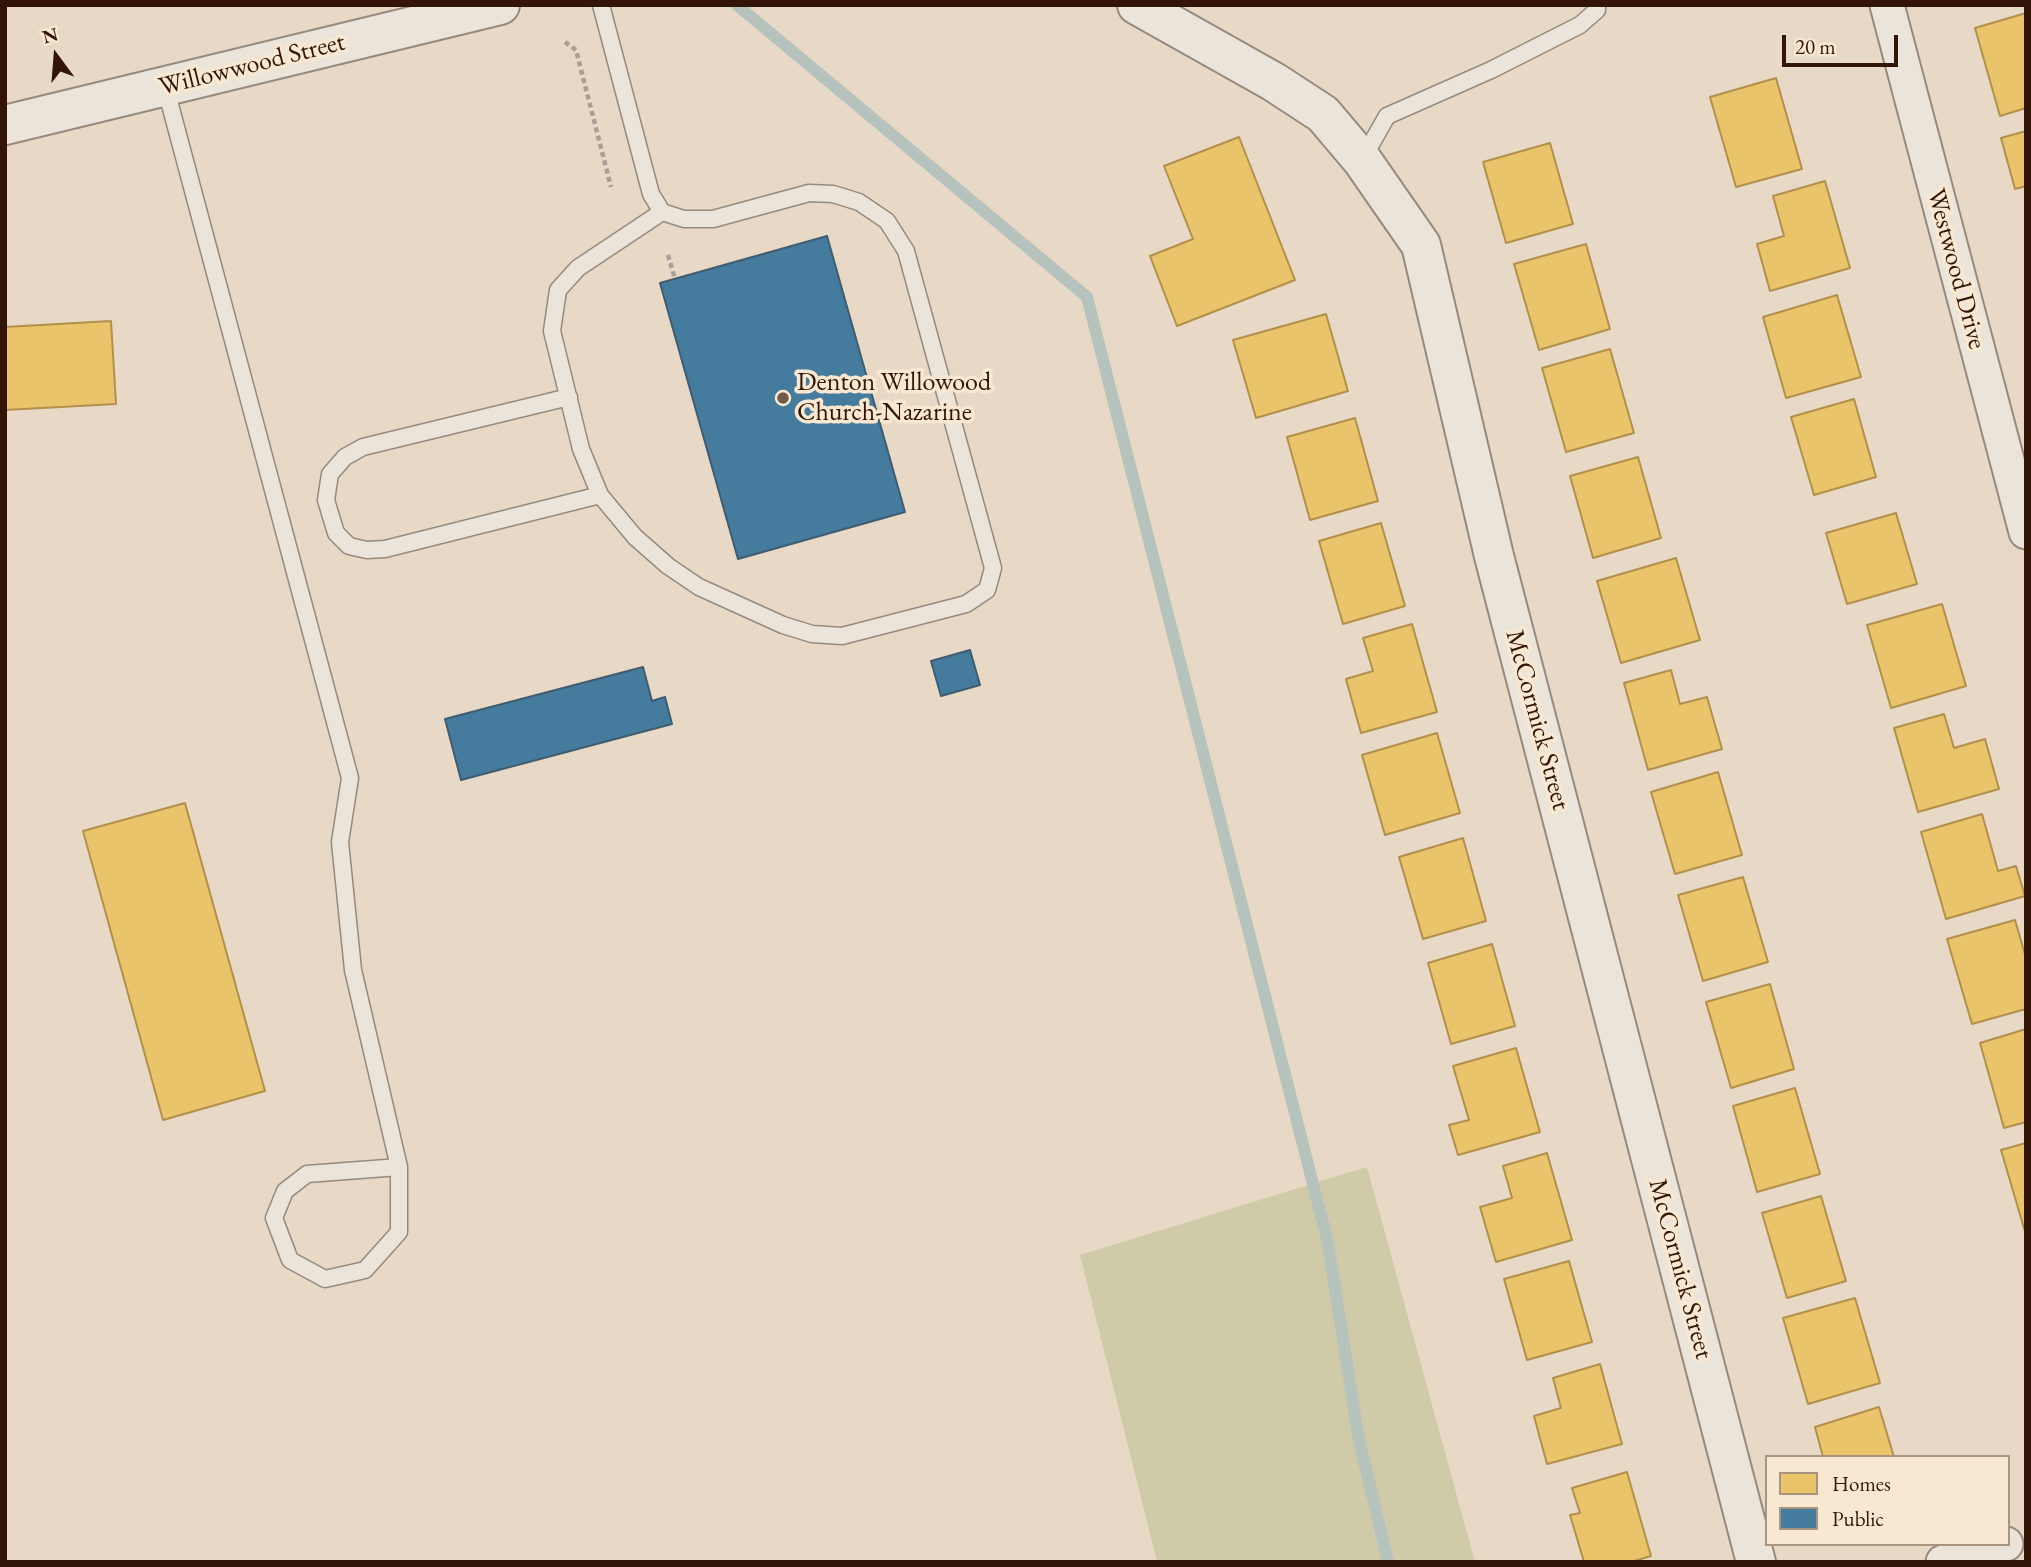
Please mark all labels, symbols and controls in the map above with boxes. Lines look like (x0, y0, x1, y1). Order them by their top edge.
north arrow (21, 21, 91, 91)
text: N (39, 21, 61, 49)
scale bar (1786, 21, 1902, 65)
street label: Willowwood Street (156, 27, 348, 103)
text: 20 m (1795, 33, 1836, 60)
street label: Westwood Drive (1920, 185, 1992, 353)
place label: Denton Willowood Church-Nazarine (797, 367, 991, 428)
marker: Denton Willowood Church-Nazarine (775, 390, 791, 406)
street label: McCormick Street (1498, 627, 1576, 813)
street label: McCormick Street (1641, 1176, 1719, 1362)
legend (1765, 1455, 2010, 1546)
text: Homes (1832, 1470, 1891, 1497)
text: Public (1832, 1505, 1884, 1532)

